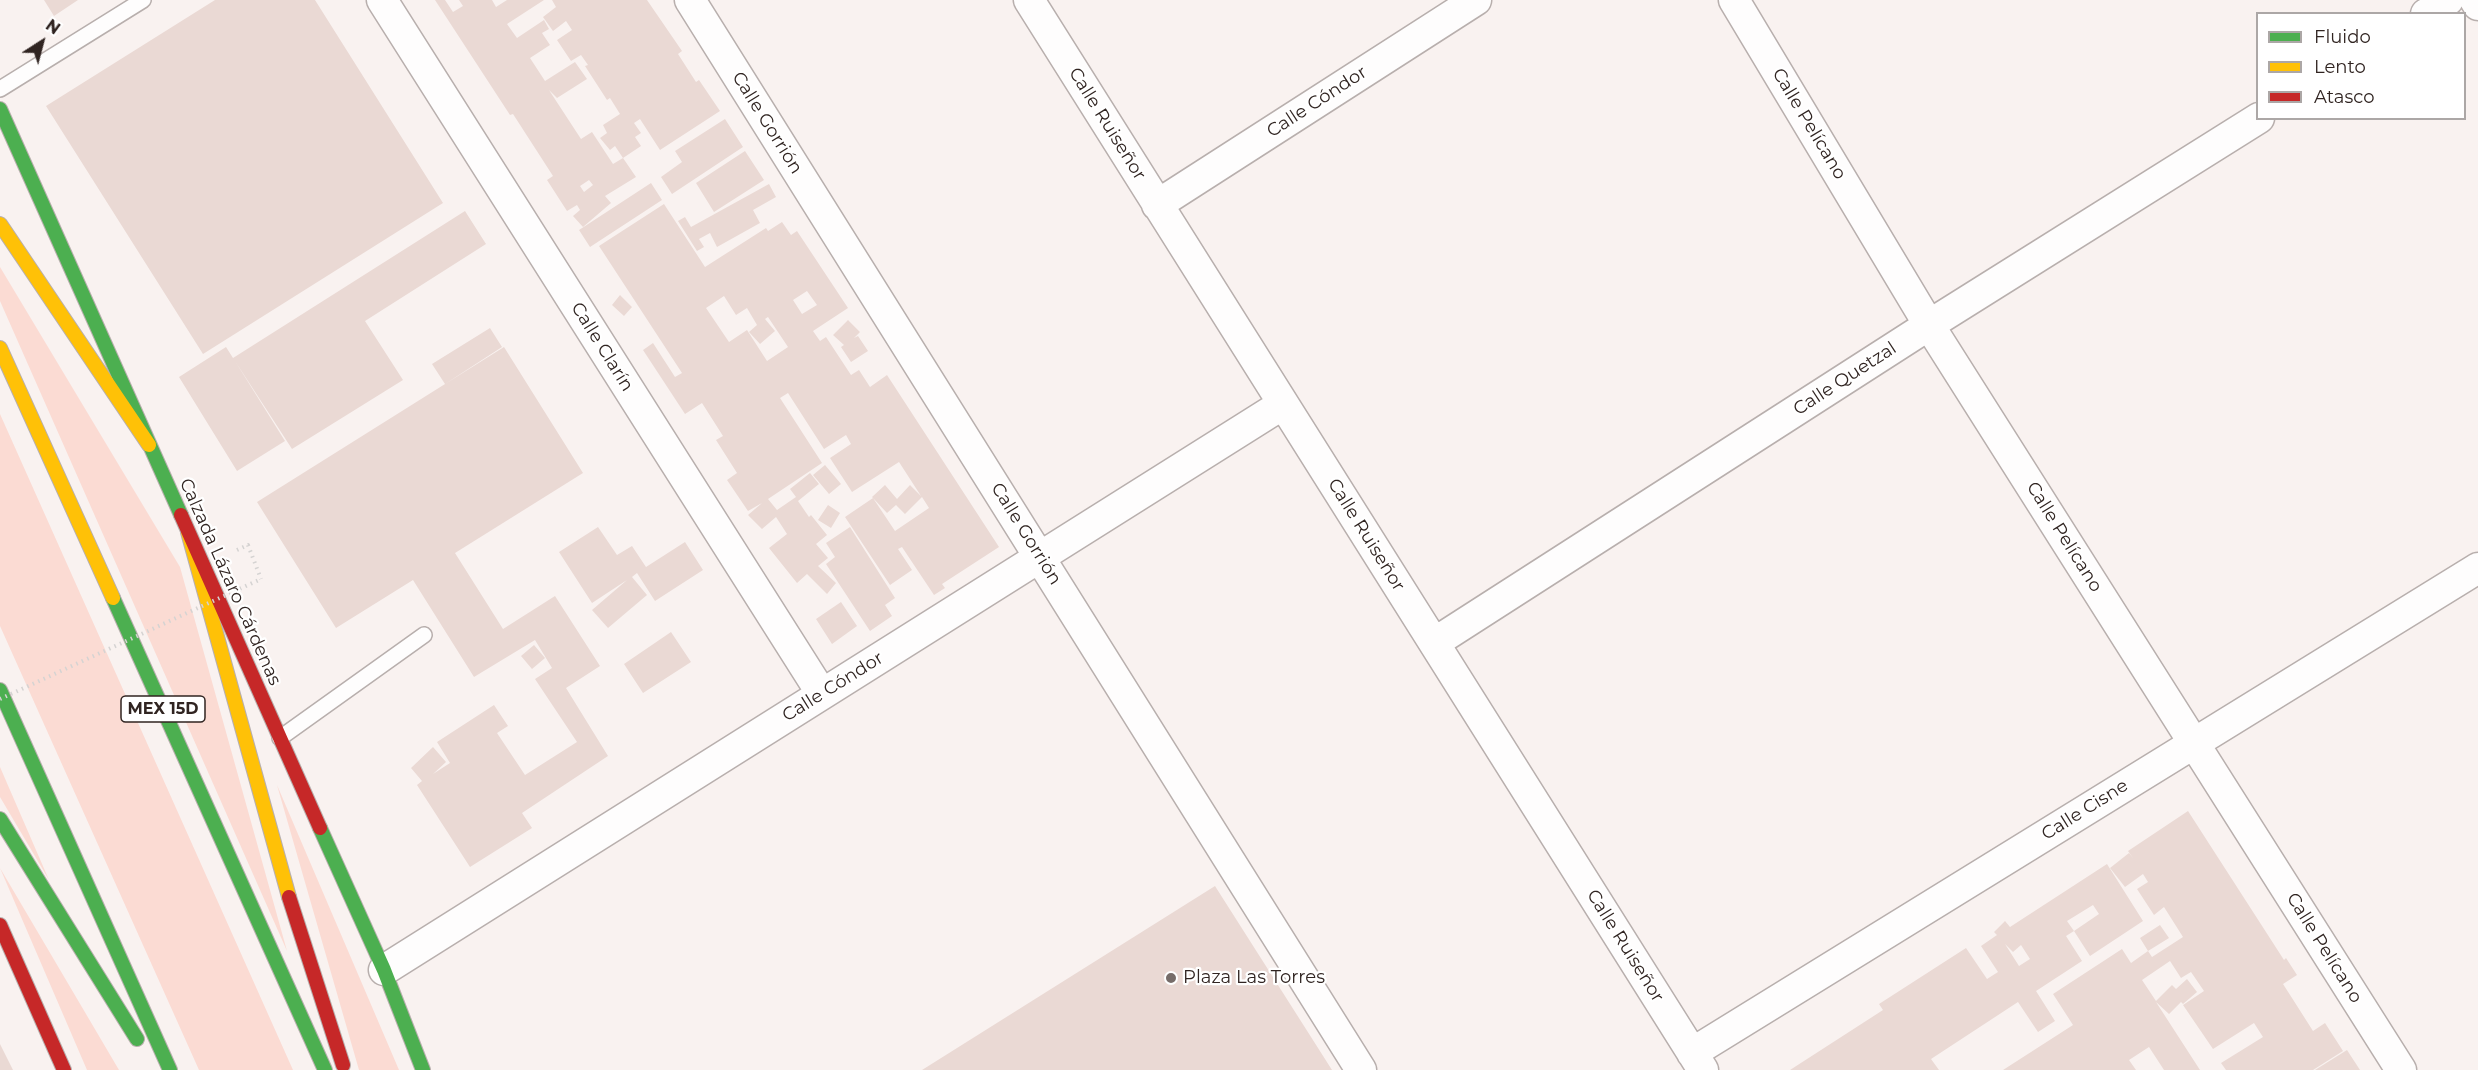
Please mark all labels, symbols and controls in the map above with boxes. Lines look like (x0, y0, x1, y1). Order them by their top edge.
north arrow (12, 12, 72, 72)
legend (2256, 12, 2466, 120)
text: N (42, 16, 64, 39)
text: Fluido (2314, 26, 2371, 48)
text: Lento (2314, 56, 2366, 78)
street label: Calle Cóndor (1263, 62, 1371, 142)
street label: Calle Ruiseñor (1064, 64, 1150, 184)
street label: Calle Pelícano (1767, 64, 1851, 184)
street label: Calle Gorrión (727, 68, 807, 178)
text: Atasco (2314, 86, 2374, 108)
street label: Calle Clarín (566, 299, 638, 395)
street label: Calle Quetzal (1789, 338, 1901, 420)
street label: Calzada Lázaro Cárdenas (175, 475, 285, 689)
street label: Calle Ruiseñor (1323, 475, 1409, 595)
street label: Calle Pelícano (2021, 478, 2107, 596)
street label: Calle Gorrión (986, 479, 1066, 589)
street label: Calle Cóndor (779, 647, 887, 727)
road number: MEX 15D (121, 696, 205, 722)
street label: Calle Cisne (2038, 775, 2132, 845)
street label: Calle Ruiseñor (1582, 886, 1668, 1006)
street label: Calle Pelícano (2281, 889, 2367, 1007)
place label: Plaza Las Torres (1183, 967, 1325, 989)
marker: Plaza Las Torres (1164, 971, 1178, 985)

